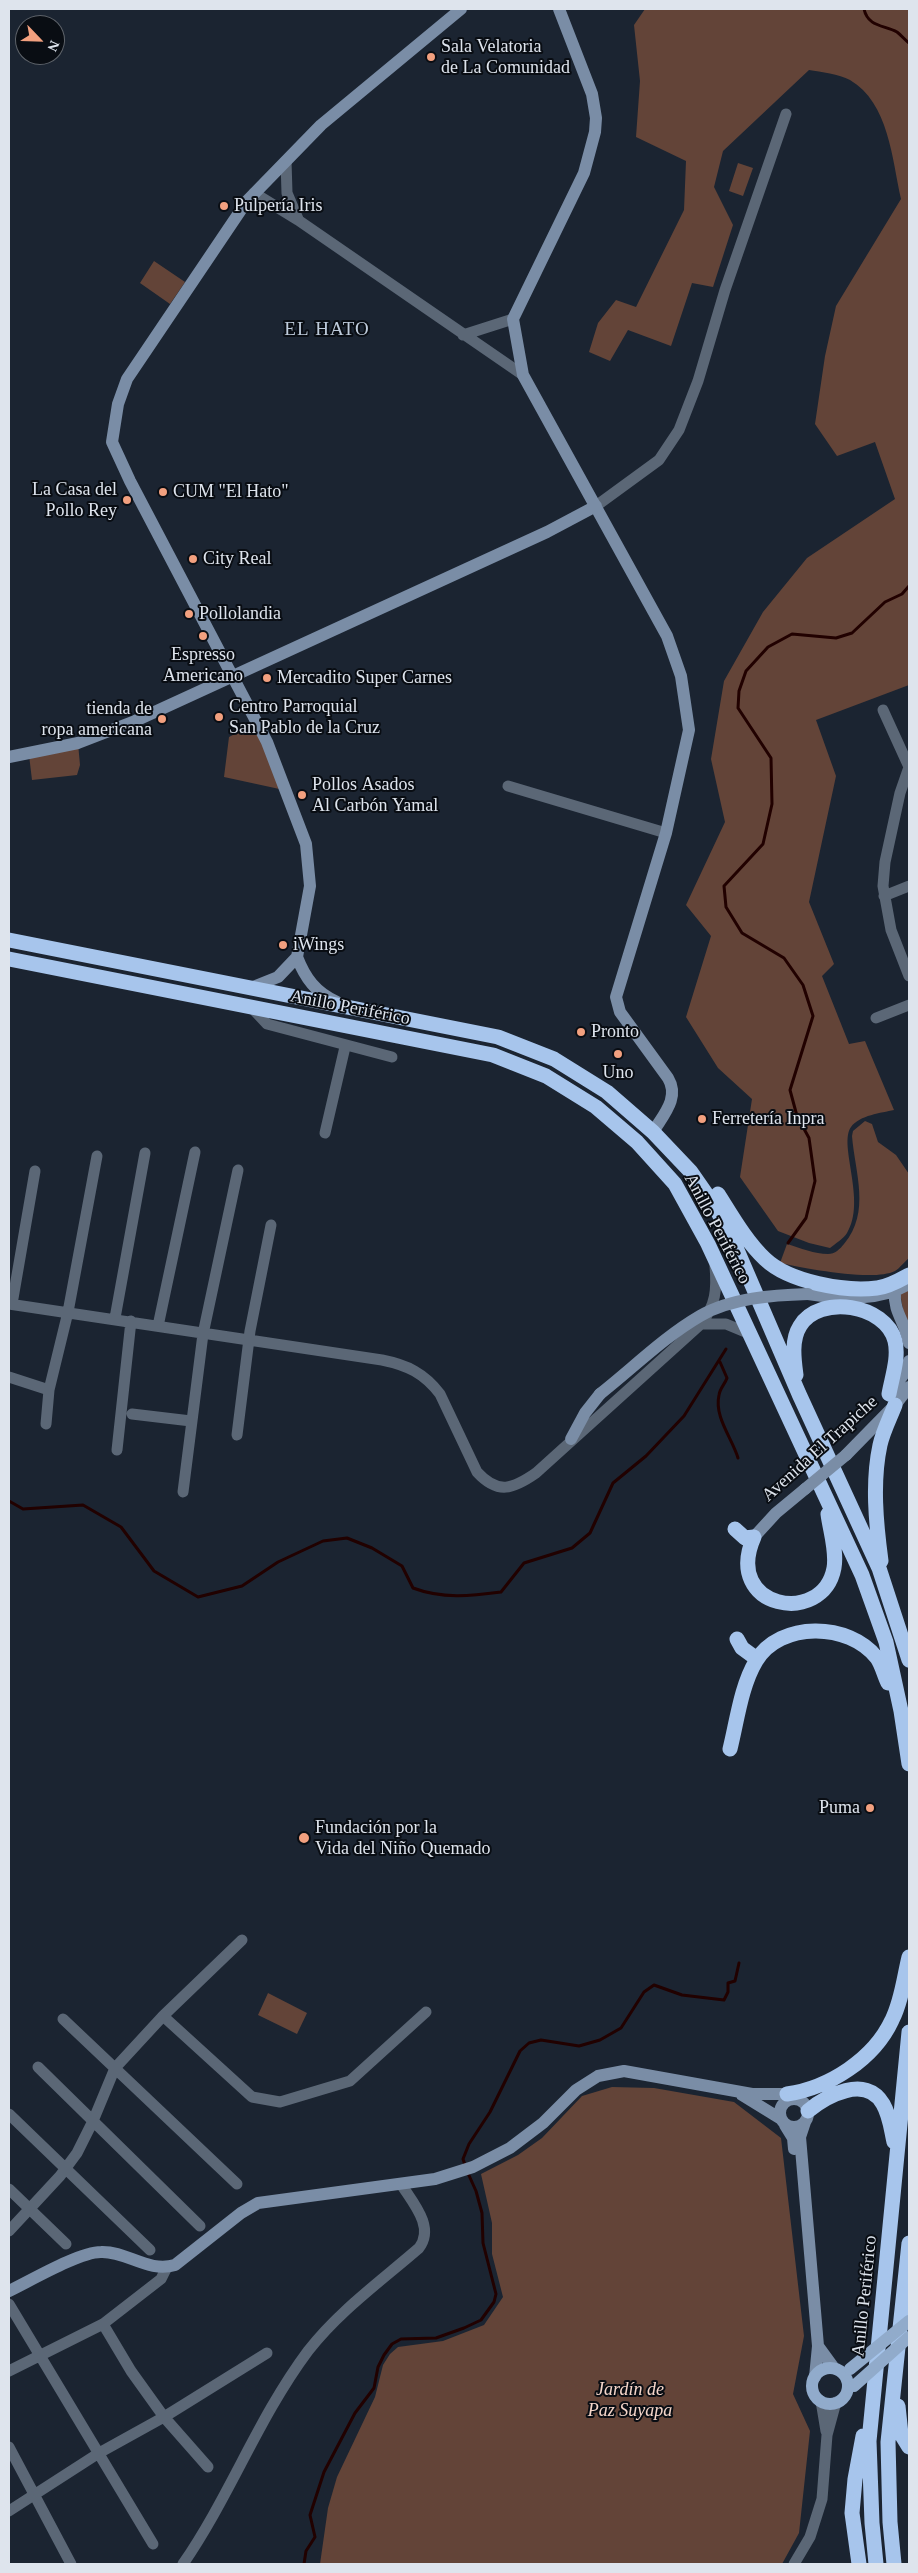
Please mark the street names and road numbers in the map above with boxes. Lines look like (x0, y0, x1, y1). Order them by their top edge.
street label: Anillo Periférico (288, 986, 412, 1030)
street label: Anillo Periférico (679, 1170, 755, 1288)
street label: Avenida El Trapiche (758, 1391, 882, 1507)
street label: Anillo Periférico (848, 2234, 882, 2358)

